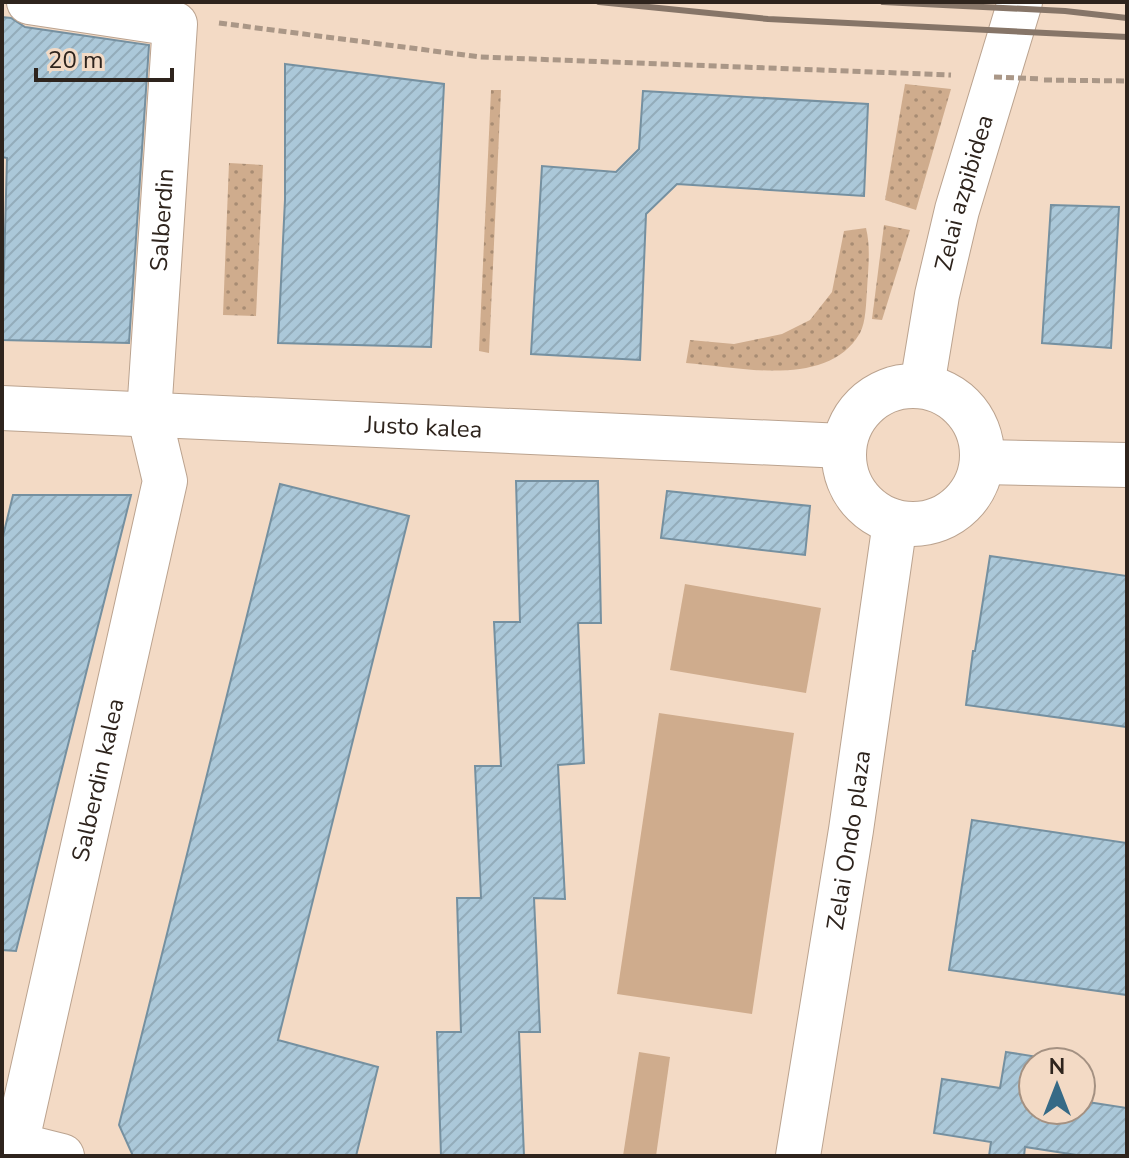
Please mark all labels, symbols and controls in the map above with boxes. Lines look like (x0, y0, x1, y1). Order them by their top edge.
scale bar (36, 32, 172, 82)
text: 20 m (48, 44, 104, 76)
street label: Zelai azpibidea (927, 111, 1001, 274)
street label: Salberdin (143, 167, 181, 272)
street label: Justo kalea (363, 408, 483, 446)
street label: Salberdin kalea (64, 695, 132, 865)
street label: Zelai Ondo plaza (819, 748, 878, 932)
north arrow (1017, 1046, 1097, 1126)
text: N (1049, 1052, 1065, 1082)

